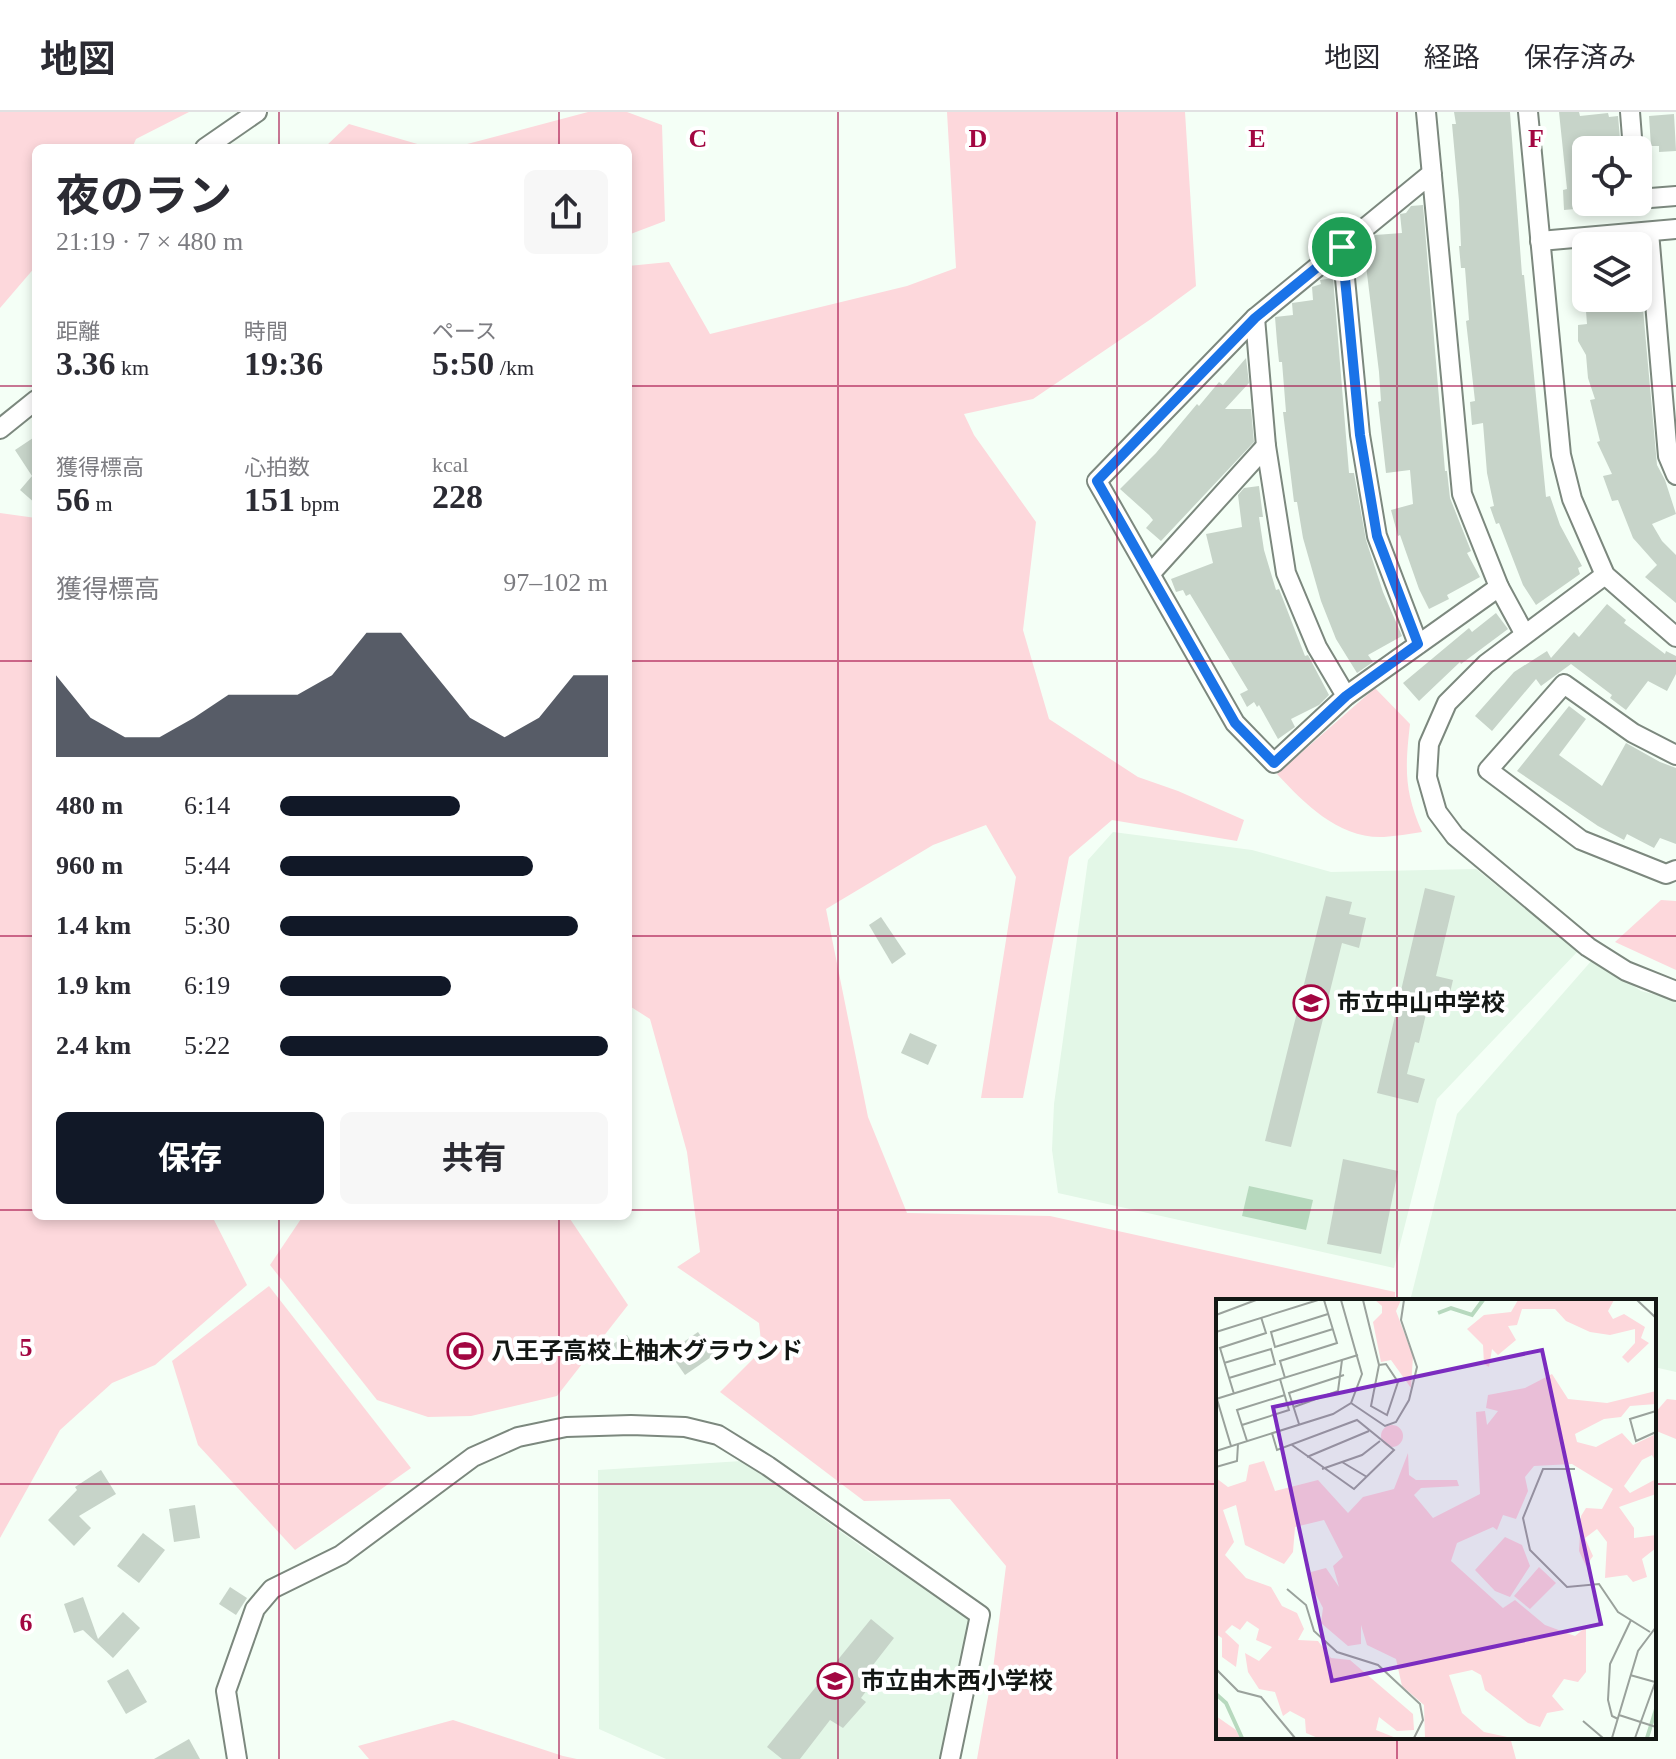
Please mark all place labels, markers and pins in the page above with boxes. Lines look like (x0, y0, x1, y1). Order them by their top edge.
pin (1308, 213, 1376, 281)
school or university icon: 市立中山中学校 (1292, 984, 1330, 1022)
place label: 市立中山中学校 (1337, 990, 1505, 1016)
sports icon: 八王子高校上柚木グラウンド (446, 1332, 484, 1370)
place label: 八王子高校上柚木グラウンド (491, 1338, 803, 1364)
school or university icon: 市立由木西小学校 (816, 1662, 854, 1700)
place label: 市立由木西小学校 (861, 1668, 1053, 1694)

